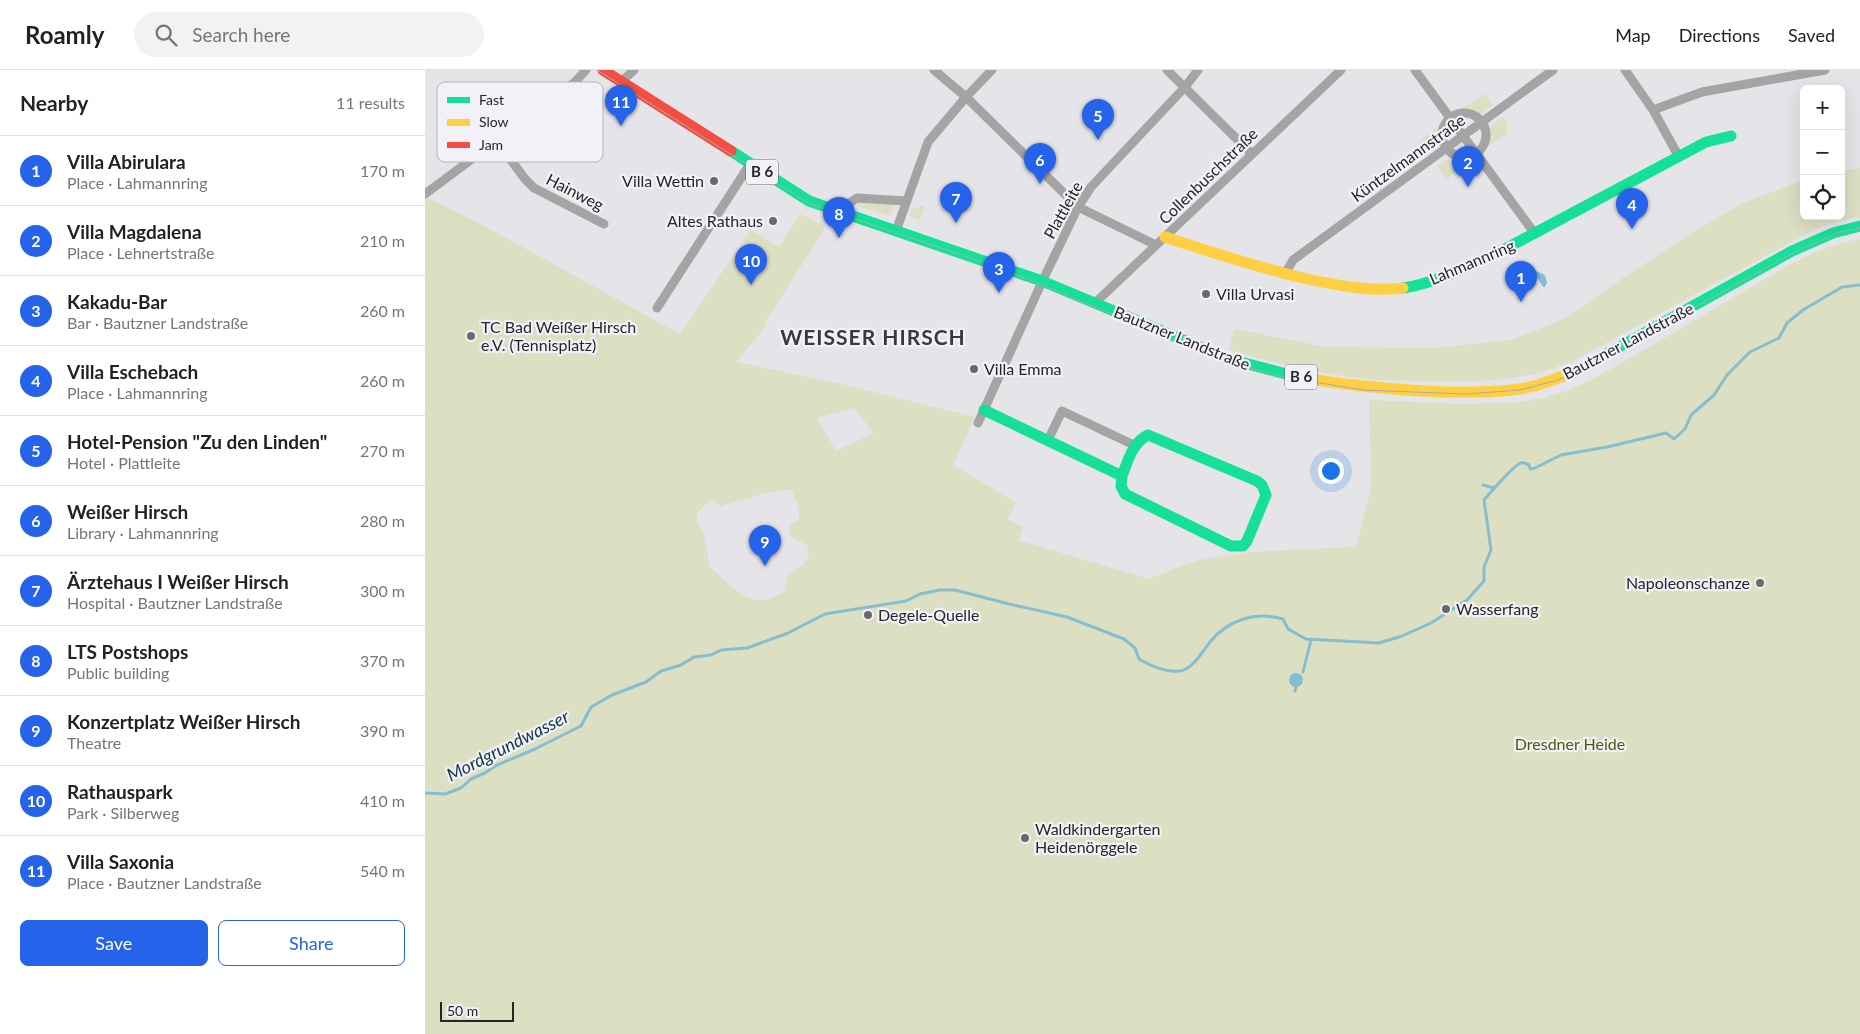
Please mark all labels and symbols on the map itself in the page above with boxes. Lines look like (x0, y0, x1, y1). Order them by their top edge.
legend (437, 82, 603, 162)
pin: 11 (605, 85, 637, 126)
text: Fast (479, 91, 504, 108)
pin: 5 (1082, 99, 1114, 140)
street label: Küntzelmannstraße (1347, 110, 1468, 205)
text: Slow (479, 113, 509, 130)
street label: Collenbuschstraße (1154, 124, 1261, 228)
text: Jam (479, 136, 503, 153)
pin: 6 (1024, 143, 1056, 184)
pin: 2 (1452, 146, 1484, 187)
road number: B 6 (746, 160, 778, 184)
street label: Hainweg (543, 169, 607, 214)
place label: Villa Wettin (622, 171, 704, 190)
marker: Villa Wettin (708, 175, 720, 187)
street label: Plattleite (1039, 178, 1086, 242)
pin: 7 (940, 182, 972, 223)
pin: 4 (1616, 188, 1648, 229)
pin: 8 (823, 197, 855, 238)
place label: Altes Rathaus (667, 211, 763, 230)
marker: Altes Rathaus (767, 215, 779, 227)
street label: Lahmannring (1426, 235, 1517, 288)
pin: 10 (735, 244, 767, 285)
pin: 3 (983, 252, 1015, 293)
pin: 1 (1505, 261, 1537, 302)
place label: Villa Urvasi (1216, 284, 1294, 303)
marker: Villa Urvasi (1200, 288, 1212, 300)
street label: Bautzner Landstraße (1559, 298, 1696, 383)
street label: Bautzner Landstraße (1111, 302, 1253, 374)
place label: TC Bad Weißer Hirsch e.V. (Tennisplatz) (481, 317, 636, 354)
district label: WEISSER HIRSCH (780, 324, 966, 349)
marker: TC Bad Weißer Hirsch e.V. (Tennisplatz) (465, 330, 477, 342)
place label: Villa Emma (984, 359, 1062, 378)
marker: Villa Emma (968, 363, 980, 375)
road number: B 6 (1285, 364, 1317, 390)
your location (1318, 458, 1344, 484)
pin: 9 (749, 525, 781, 566)
place label: Napoleonschanze (1626, 573, 1750, 592)
marker: Napoleonschanze (1754, 577, 1766, 589)
place label: Wasserfang (1456, 599, 1539, 618)
marker: Wasserfang (1440, 603, 1452, 615)
place label: Degele-Quelle (878, 605, 979, 624)
marker: Degele-Quelle (862, 609, 874, 621)
water label: Mordgrundwasser (443, 704, 573, 785)
park label: Dresdner Heide (1515, 734, 1625, 753)
place label: Waldkindergarten Heidenörggele (1035, 819, 1160, 856)
marker: Waldkindergarten Heidenörggele (1019, 832, 1031, 844)
scale bar (440, 999, 514, 1022)

